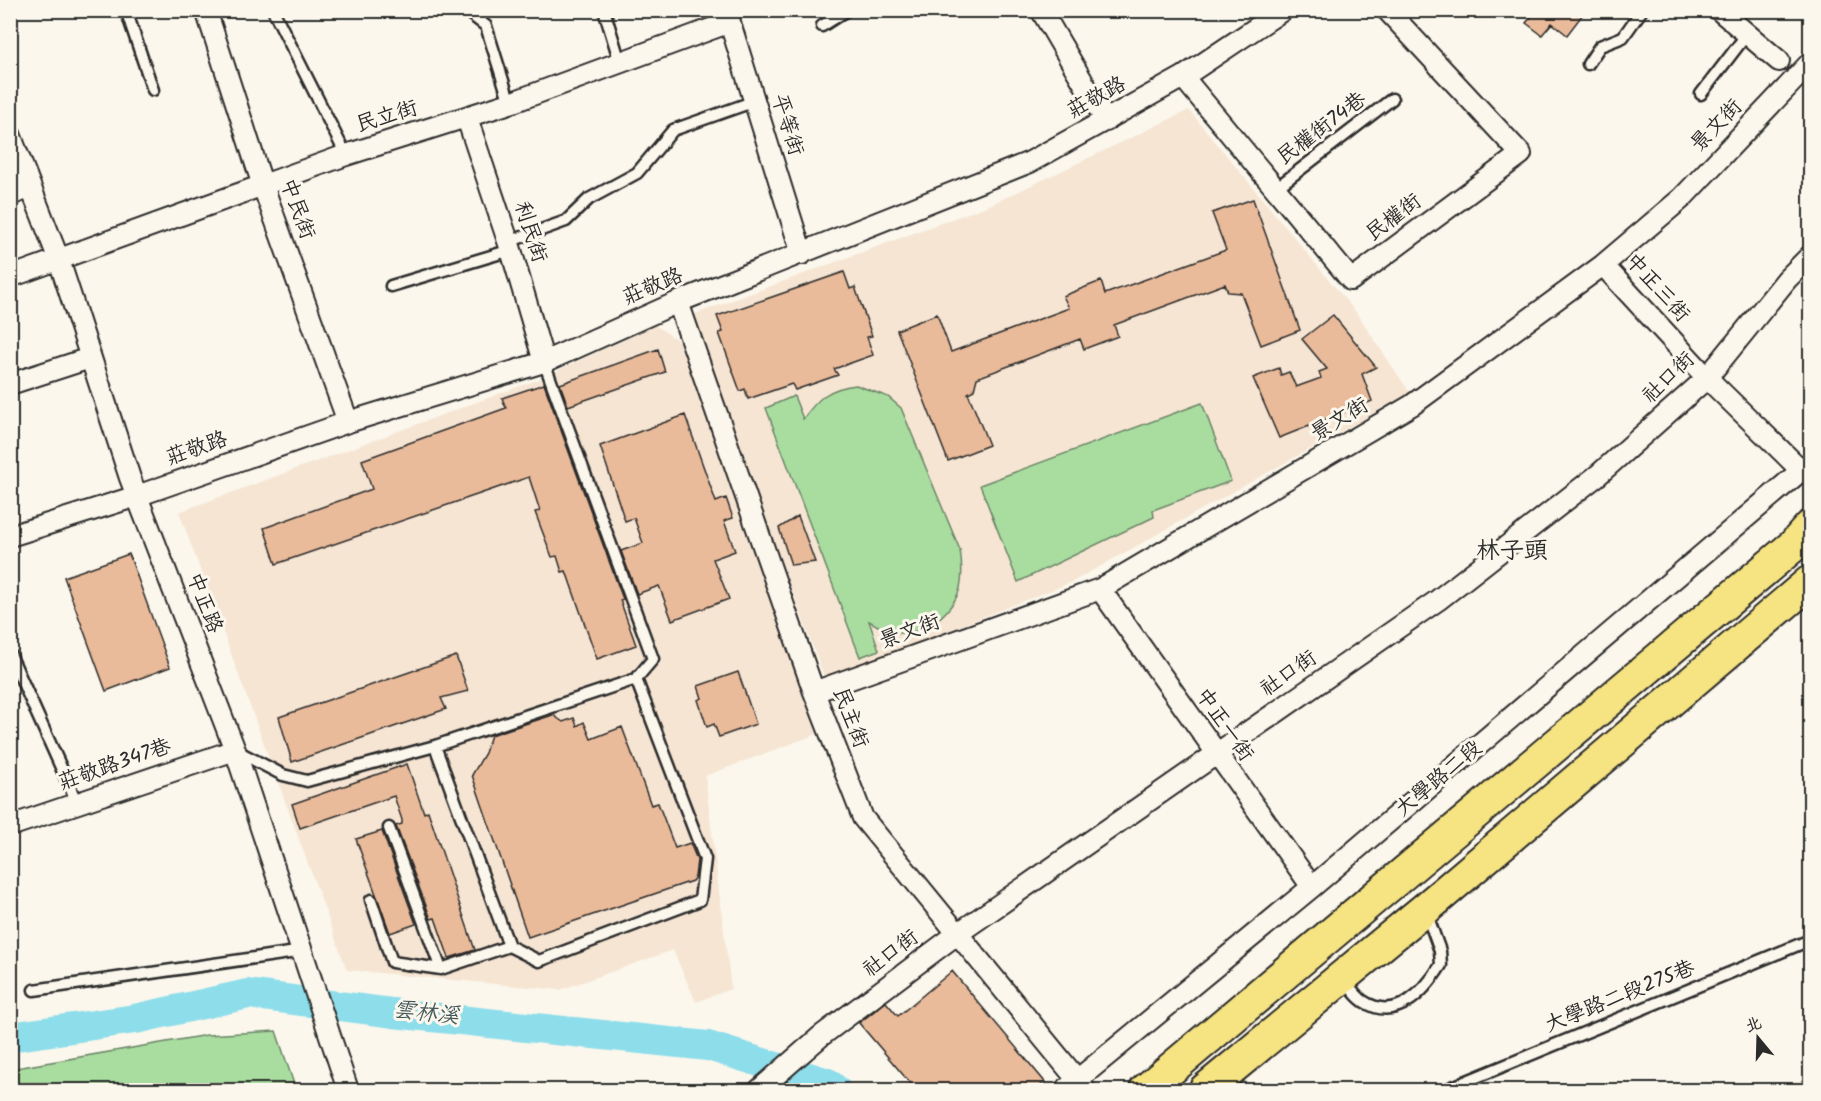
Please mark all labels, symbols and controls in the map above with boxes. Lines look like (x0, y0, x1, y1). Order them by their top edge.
street label: 莊敬路 (1061, 68, 1133, 128)
street label: 民權街74巷 (1270, 84, 1374, 174)
street label: 平等街 (762, 90, 812, 160)
street label: 民立街 (352, 92, 422, 142)
street label: 景文街 (1683, 92, 1751, 160)
street label: 中民街 (271, 174, 323, 244)
street label: 民權街 (1359, 186, 1429, 250)
street label: 利民街 (505, 197, 555, 267)
street label: 中正三街 (1617, 246, 1697, 330)
street label: 莊敬路 (618, 260, 688, 314)
street label: 社口街 (1635, 344, 1703, 412)
street label: 景文街 (1305, 390, 1375, 450)
street label: 莊敬路 (162, 423, 232, 475)
district label: 林子頭 (1476, 532, 1548, 571)
street label: 中正路 (177, 568, 231, 638)
street label: 景文街 (875, 606, 945, 658)
street label: 社口街 (1254, 642, 1324, 706)
street label: 中正一街 (1186, 681, 1262, 769)
street label: 民主街 (823, 683, 877, 753)
street label: 莊敬路347巷 (54, 730, 176, 800)
street label: 大學路二段 (1388, 733, 1490, 825)
street label: 社口街 (856, 922, 926, 986)
street label: 大學路二段275巷 (1540, 952, 1700, 1042)
water label: 雲林溪 (391, 993, 462, 1035)
north arrow (1728, 1008, 1788, 1068)
text: 北 (1742, 1011, 1765, 1040)

